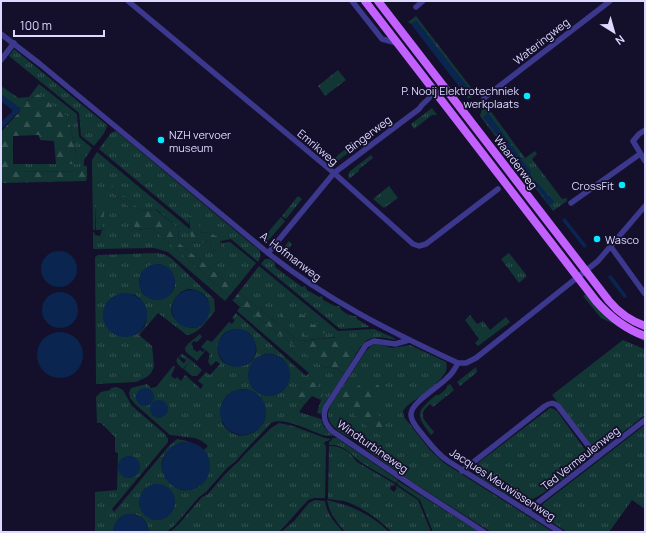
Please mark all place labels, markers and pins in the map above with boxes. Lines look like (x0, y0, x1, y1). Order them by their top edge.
place label: P. Nooij Elektrotechniek werkplaats (401, 83, 520, 111)
marker: P. Nooij Elektrotechniek werkplaats (522, 91, 532, 101)
place label: NZH vervoer museum (169, 127, 231, 155)
marker: NZH vervoer museum (156, 135, 166, 145)
place label: CrossFit (572, 178, 614, 193)
marker: CrossFit (617, 180, 627, 190)
place label: Wasco (605, 232, 640, 247)
marker: Wasco (592, 234, 602, 244)

